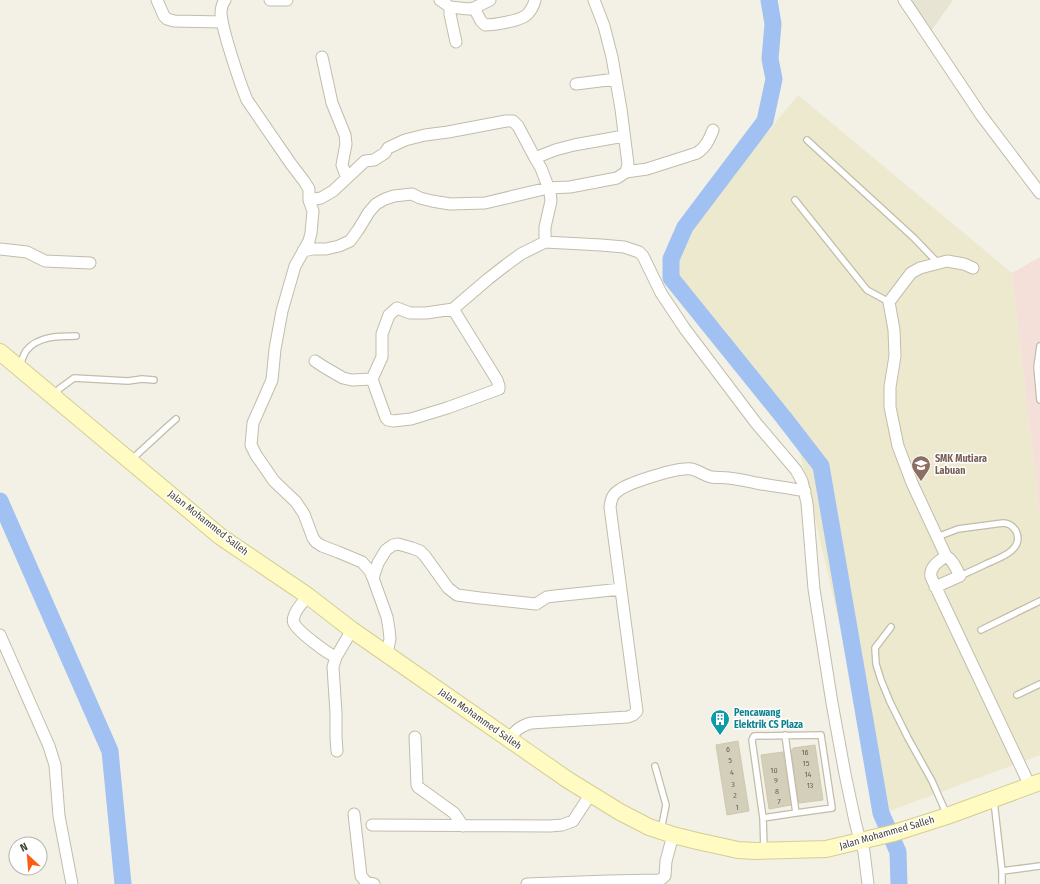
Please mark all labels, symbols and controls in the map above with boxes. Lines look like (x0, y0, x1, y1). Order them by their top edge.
place label: SMK Mutiara Labuan (935, 453, 987, 477)
school or university icon: SMK Mutiara Labuan (910, 454, 932, 482)
street label: Jalan Mohammed Salleh (166, 488, 250, 558)
street label: Jalan Mohammed Salleh (436, 686, 524, 752)
place label: Pencawang Elektrik CS Plaza (734, 707, 803, 731)
building icon: Pencawang Elektrik CS Plaza (709, 708, 731, 736)
house number: 6 (726, 745, 730, 754)
house number: 16 (801, 748, 809, 757)
house number: 5 (728, 756, 732, 765)
house number: 15 (803, 759, 810, 768)
house number: 10 (770, 766, 778, 775)
house number: 4 (730, 768, 734, 777)
house number: 14 (805, 770, 812, 779)
house number: 9 (774, 776, 778, 785)
house number: 3 (731, 780, 735, 789)
house number: 13 (807, 781, 814, 790)
house number: 8 (775, 787, 779, 796)
house number: 2 (733, 791, 737, 800)
house number: 7 (777, 797, 781, 806)
house number: 1 (735, 803, 739, 812)
street label: Jalan Mohammed Salleh (838, 814, 936, 852)
north arrow (8, 836, 48, 876)
text: N (18, 840, 30, 855)

